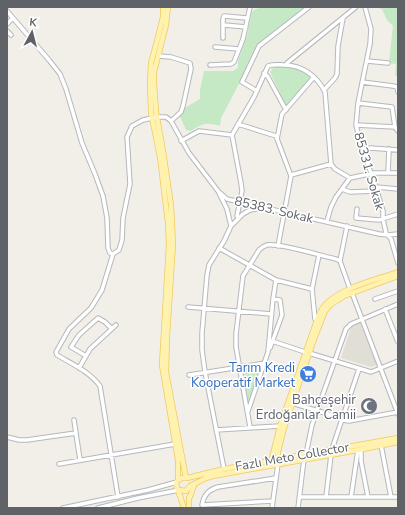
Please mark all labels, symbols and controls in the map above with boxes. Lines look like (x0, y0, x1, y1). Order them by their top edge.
north arrow (12, 12, 52, 52)
text: K (29, 15, 38, 31)
street label: 85331. Sokak (349, 130, 389, 213)
street label: 85383. Sokak (233, 192, 315, 228)
place label: Tarım Kredi Kooperatif Market (191, 359, 295, 392)
supermarket icon: Tarım Kredi Kooperatif Market (298, 364, 318, 384)
place label: Bahçeşehir Erdoğanlar Camii (256, 391, 356, 424)
mosque icon: Bahçeşehir Erdoğanlar Camii (359, 396, 379, 416)
street label: Fazlı Meto Collector (234, 438, 351, 476)

